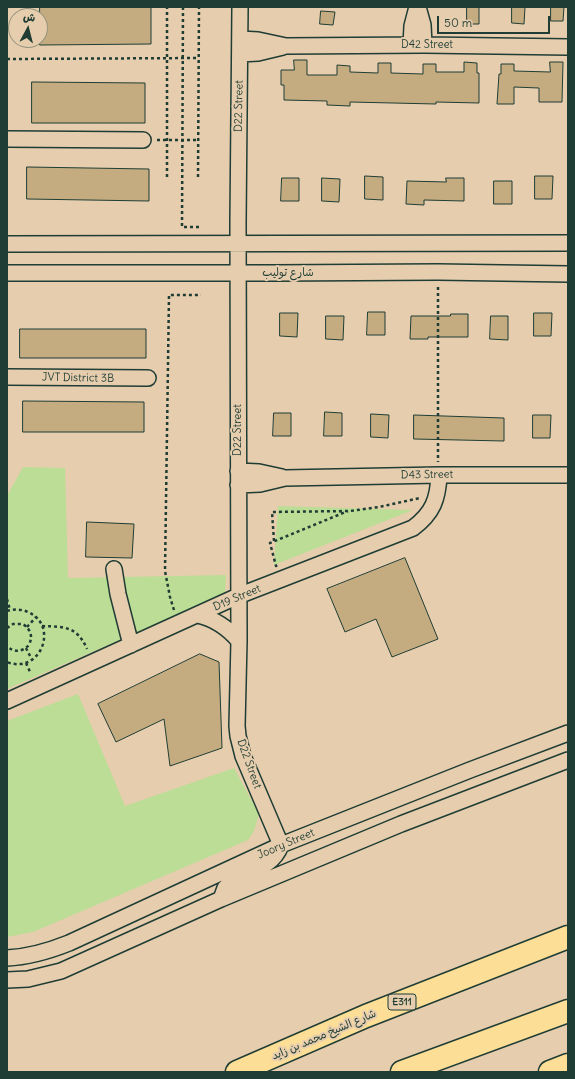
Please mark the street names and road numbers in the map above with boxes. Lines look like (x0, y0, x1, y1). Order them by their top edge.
street label: D42 Street (401, 38, 453, 52)
street label: D22 Street (232, 80, 246, 132)
street label: شارع توليب (262, 266, 314, 280)
street label: JVT District 3B (42, 371, 114, 385)
street label: D22 Street (231, 404, 245, 456)
street label: D43 Street (401, 468, 453, 482)
street label: D19 Street (211, 582, 263, 614)
street label: D22 Street (234, 737, 264, 791)
street label: Joory Street (256, 826, 316, 862)
road number: E311 (388, 994, 416, 1010)
street label: شارع الشيخ محمد بن زايد (270, 1007, 378, 1063)

